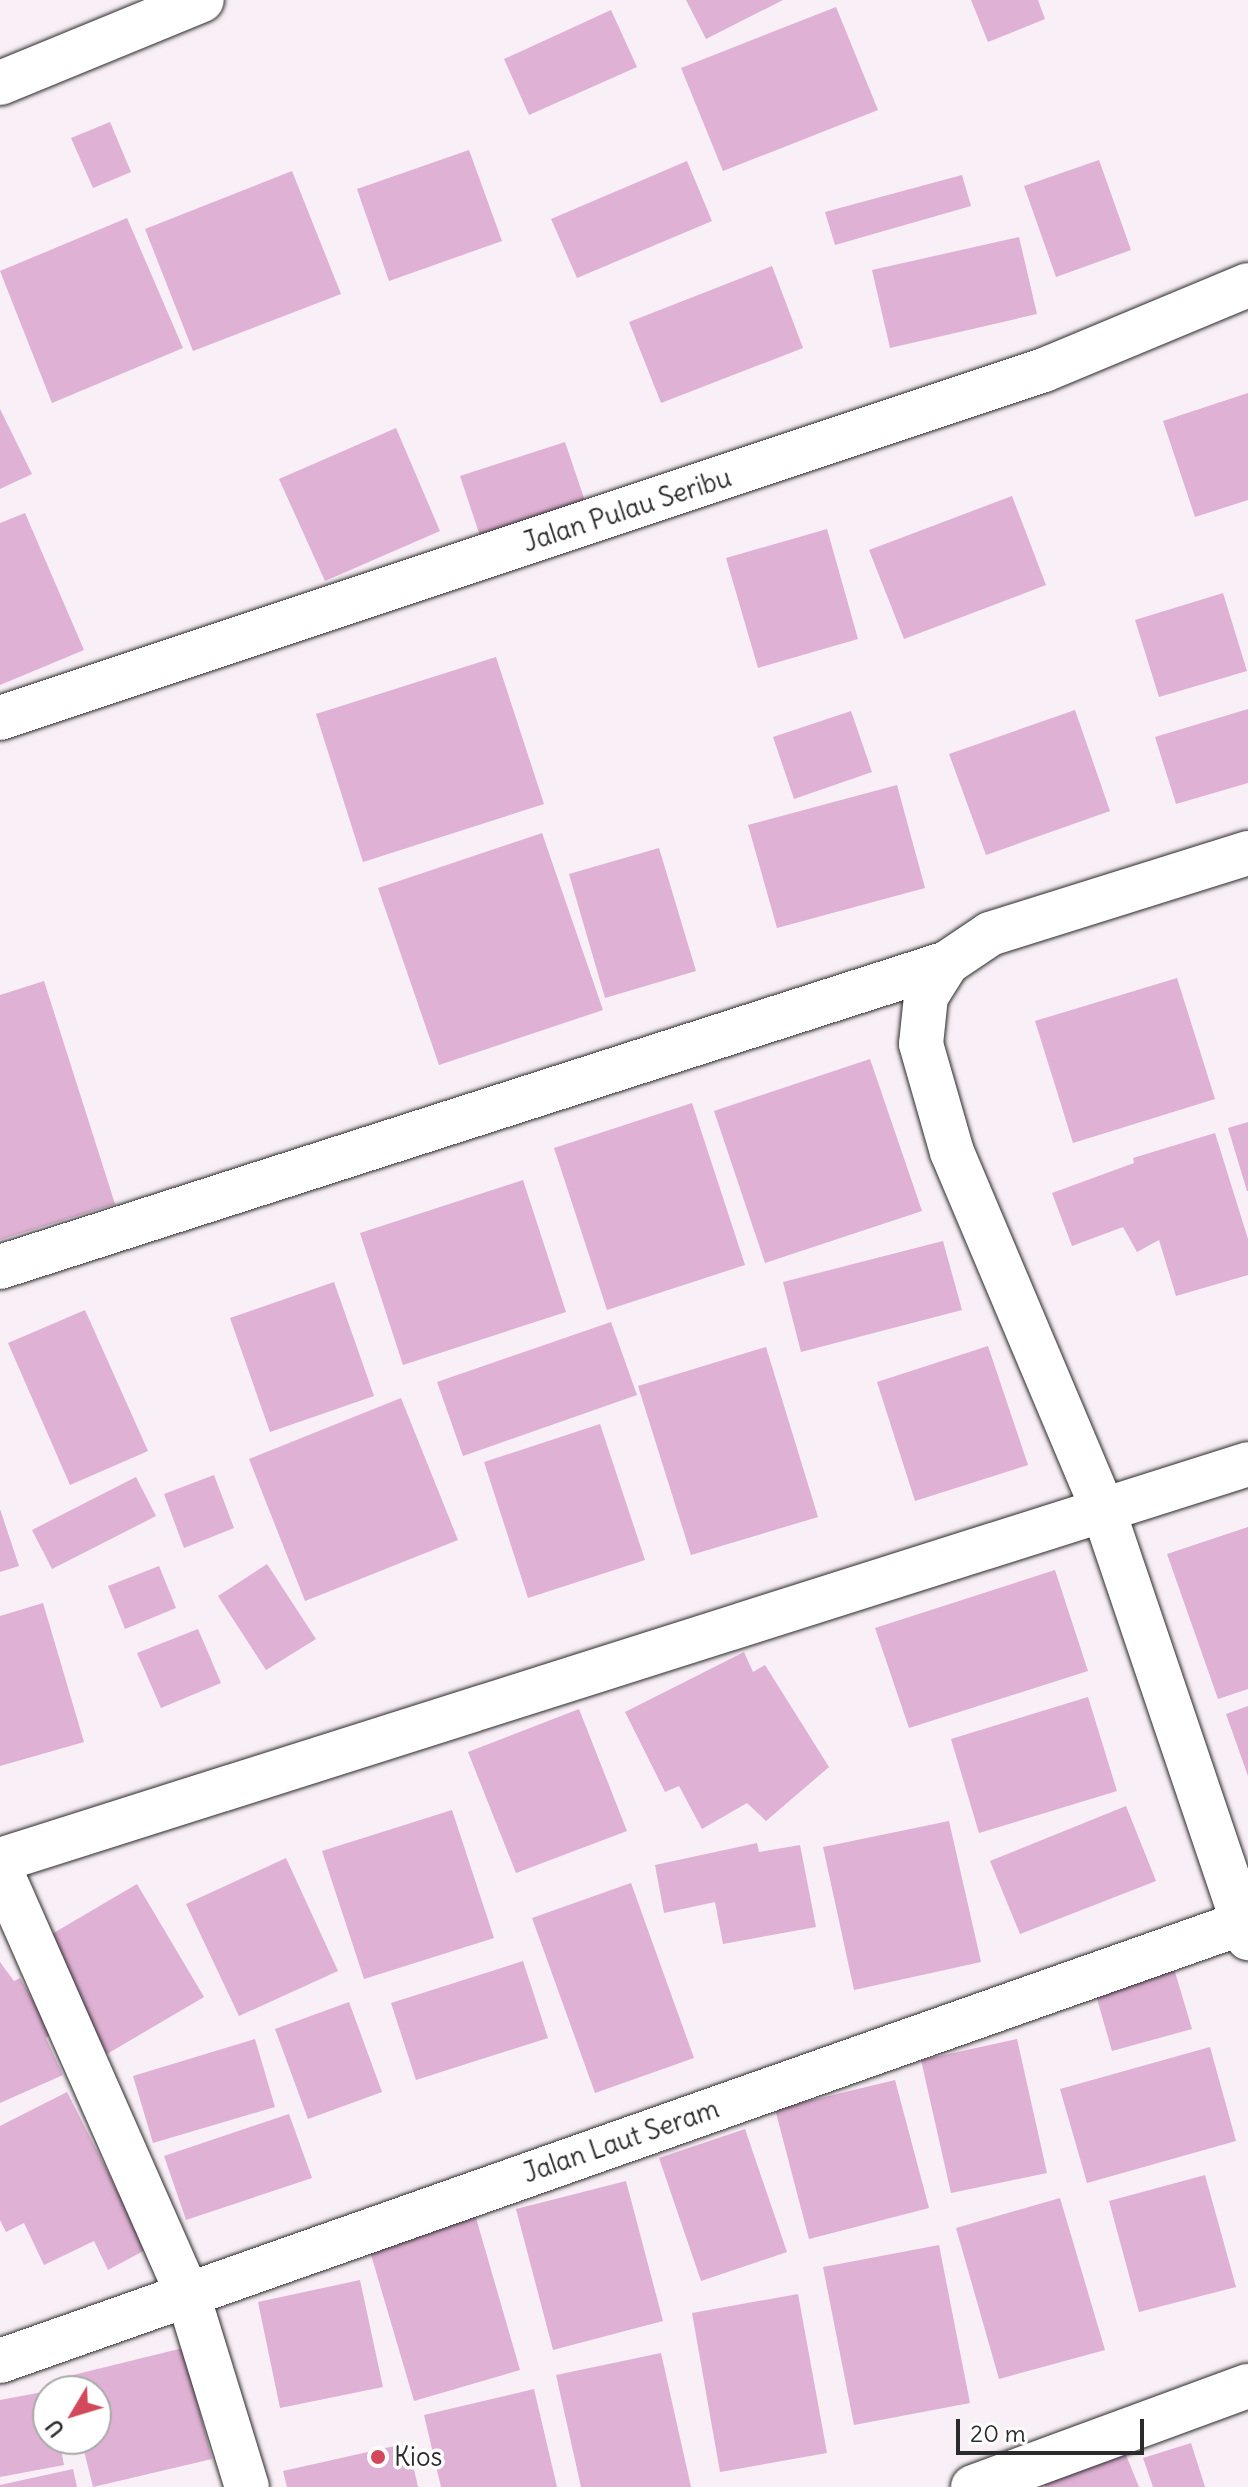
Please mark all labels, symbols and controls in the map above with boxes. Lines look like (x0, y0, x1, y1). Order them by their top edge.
street label: Jalan Pulau Seribu (519, 462, 735, 558)
street label: Jalan Laut Seram (519, 2093, 723, 2189)
north arrow (32, 2375, 112, 2455)
scale bar (960, 2403, 1148, 2453)
text: U (39, 2414, 70, 2443)
text: 20 m (970, 2418, 1026, 2448)
place label: Kios (394, 2441, 442, 2473)
marker: Kios (369, 2448, 387, 2466)

